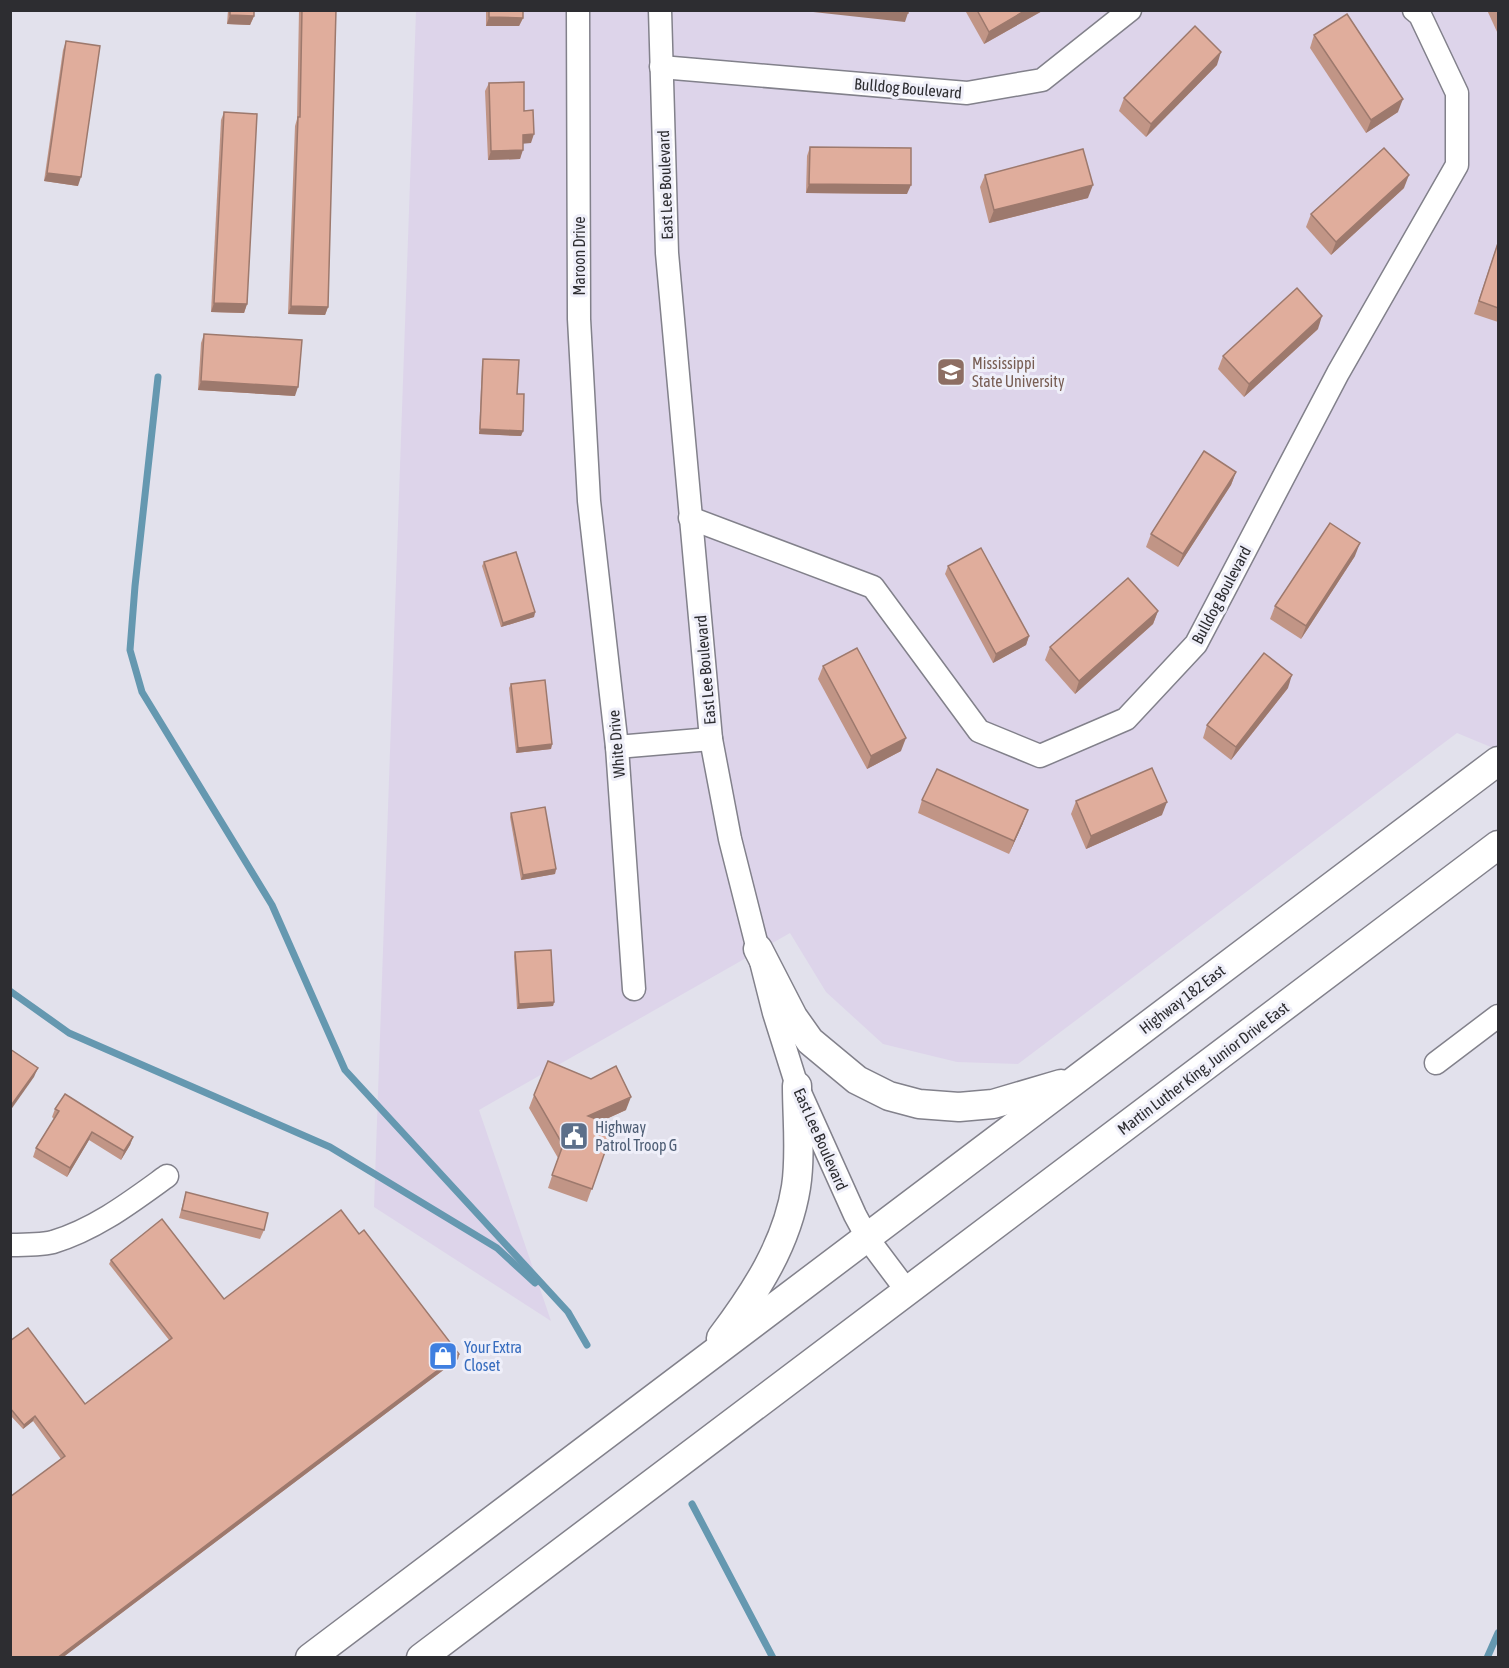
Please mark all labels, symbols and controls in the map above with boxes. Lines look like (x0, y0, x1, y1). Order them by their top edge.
street label: Bulldog Boulevard (853, 74, 963, 103)
street label: East Lee Boulevard (654, 130, 676, 240)
street label: Maroon Drive (570, 217, 588, 295)
place label: Mississippi State University (972, 354, 1065, 391)
school or university icon: Mississippi State University (935, 356, 967, 388)
street label: Bulldog Boulevard (1188, 543, 1255, 647)
street label: East Lee Boulevard (691, 615, 719, 725)
street label: White Drive (604, 709, 628, 779)
street label: Highway 182 East (1136, 961, 1229, 1038)
street label: Martin Luther King, Junior Drive East (1114, 998, 1293, 1139)
street label: East Lee Boulevard (790, 1085, 852, 1193)
place label: Highway Patrol Troop G (595, 1118, 677, 1155)
public building icon: Highway Patrol Troop G (558, 1120, 590, 1152)
place label: Your Extra Closet (464, 1338, 522, 1374)
shop icon: Your Extra Closet (427, 1340, 459, 1372)

